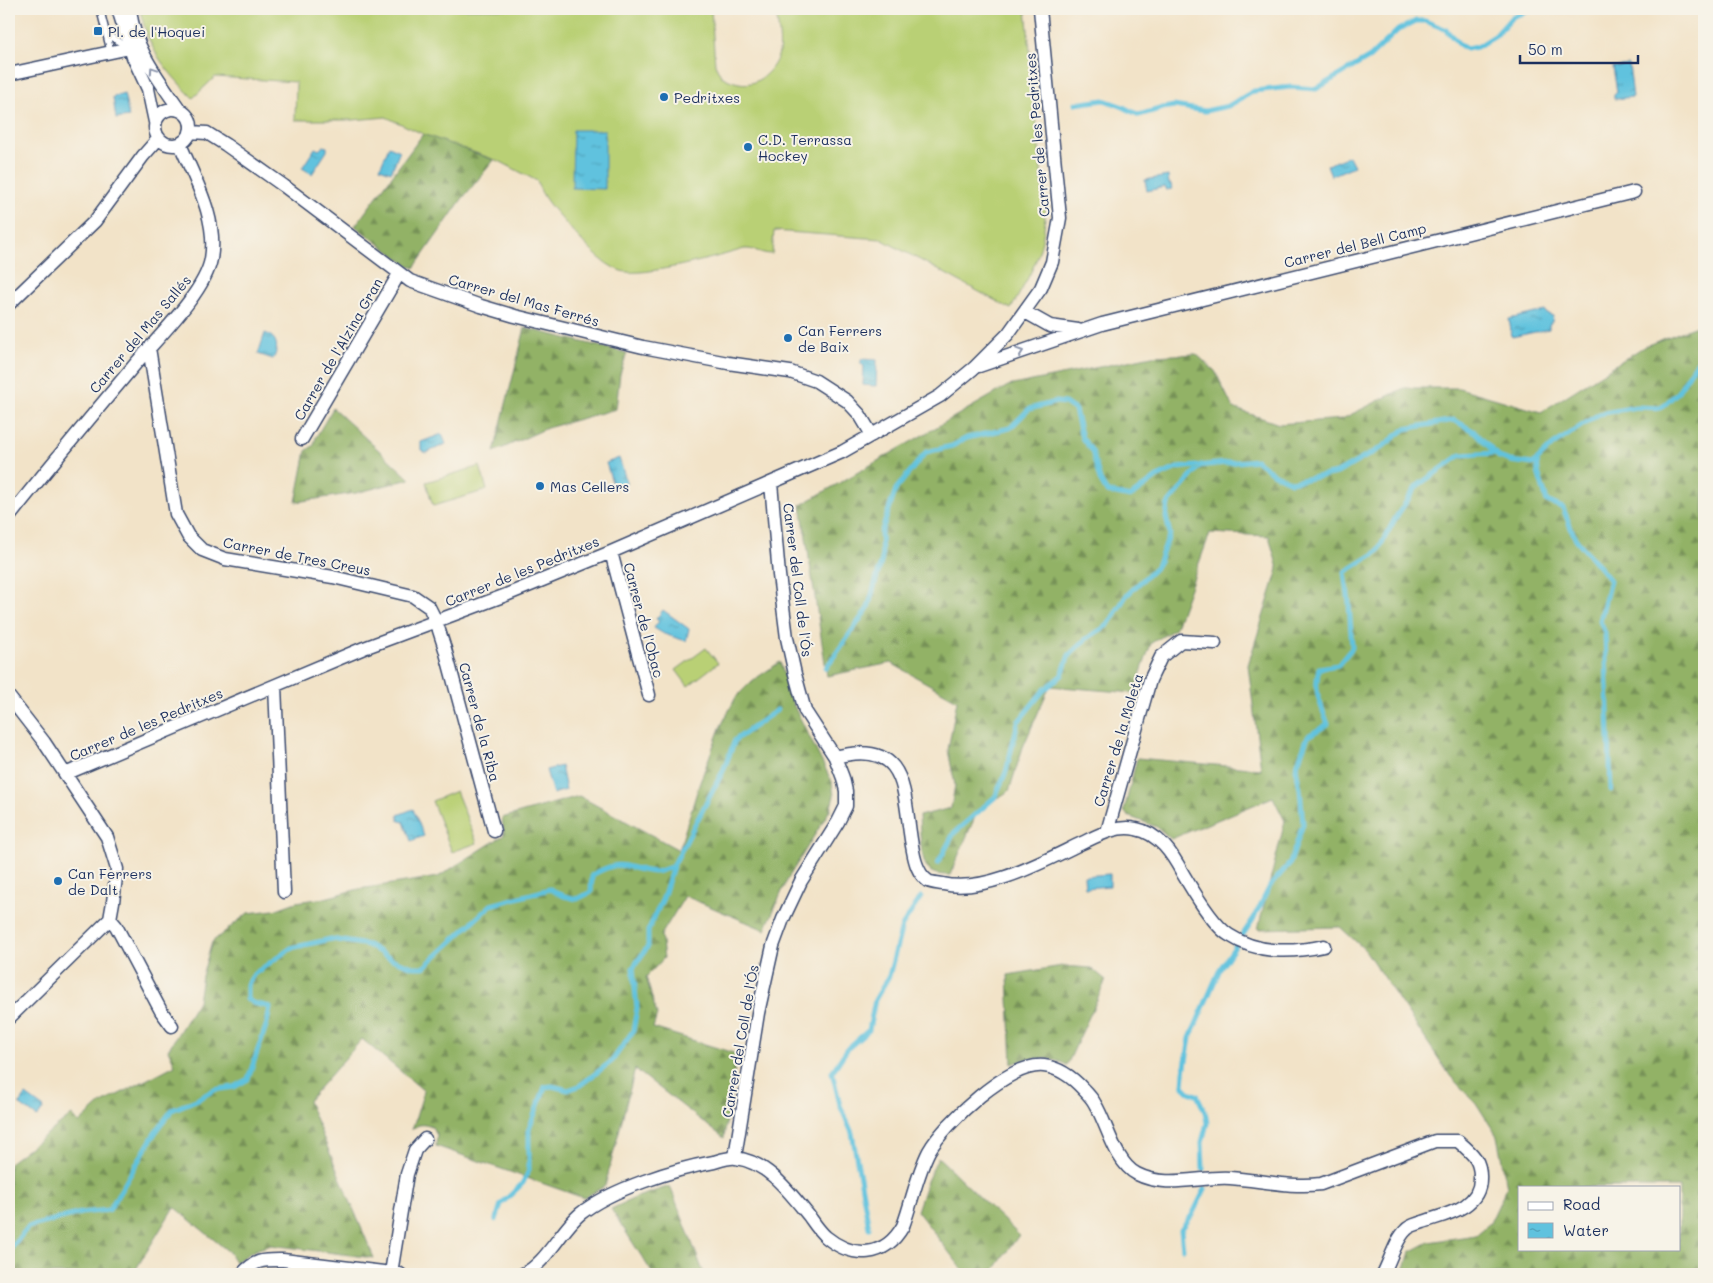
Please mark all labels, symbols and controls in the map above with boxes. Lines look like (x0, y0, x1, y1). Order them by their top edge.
place label: Pl. de l'Hoquei (108, 22, 205, 41)
marker: Pl. de l'Hoquei (92, 25, 104, 37)
scale bar (1520, 32, 1638, 64)
text: 50 m (1528, 39, 1563, 59)
street label: Carrer de les Pedritxes (1020, 52, 1054, 218)
one-way arrow (149, 66, 159, 75)
place label: Pedritxes (674, 88, 740, 107)
marker: Pedritxes (658, 91, 670, 103)
place label: C.D. Terrassa Hockey (758, 130, 852, 165)
marker: C.D. Terrassa Hockey (742, 141, 754, 153)
street label: Carrer del Bell Camp (1282, 218, 1428, 272)
street label: Carrer del Mas Ferrés (446, 269, 602, 331)
street label: Carrer del Mas Sallés (85, 271, 195, 397)
street label: Carrer de l'Alzina Gran (289, 274, 387, 424)
place label: Can Ferrers de Baix (798, 321, 882, 356)
marker: Can Ferrers de Baix (782, 332, 794, 344)
one-way arrow (1016, 348, 1024, 358)
place label: Mas Cellers (550, 477, 629, 496)
marker: Mas Cellers (534, 480, 546, 492)
street label: Carrer del Coll de l'Ós (779, 502, 817, 658)
street label: Carrer de les Pedritxes (442, 531, 602, 611)
street label: Carrer de Tres Creus (222, 532, 372, 580)
street label: Carrer de l'Obac (619, 560, 669, 680)
street label: Carrer de la Riba (455, 660, 505, 784)
street label: Carrer de la Moleta (1089, 671, 1147, 809)
street label: Carrer de les Pedritxes (67, 683, 225, 765)
place label: Can Ferrers de Dalt (68, 864, 152, 899)
marker: Can Ferrers de Dalt (52, 875, 64, 887)
street label: Carrer del Coll de l'Ós (717, 963, 763, 1119)
legend (1518, 1186, 1680, 1250)
text: Road (1563, 1194, 1600, 1214)
text: Water (1563, 1220, 1609, 1240)

